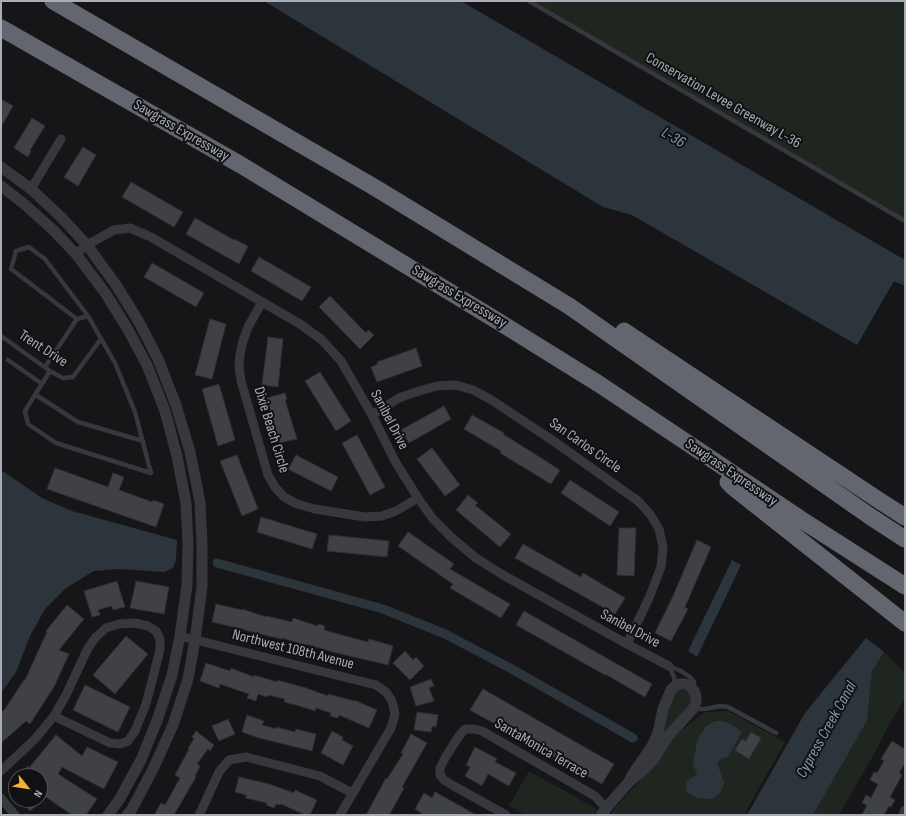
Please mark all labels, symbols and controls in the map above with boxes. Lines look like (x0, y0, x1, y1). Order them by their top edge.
street label: Conservation Levee Greenway L-36 (642, 49, 804, 153)
street label: Sawgrass Expressway (130, 96, 232, 166)
water label: L-36 (658, 124, 688, 152)
street label: Sawgrass Expressway (408, 262, 510, 332)
street label: Trent Drive (15, 327, 71, 371)
street label: Dixie Beach Circle (249, 385, 293, 475)
street label: Sanibel Drive (366, 387, 412, 453)
street label: San Carlos Circle (546, 415, 624, 477)
street label: Sawgrass Expressway (681, 435, 781, 511)
street label: Sanibel Drive (597, 606, 663, 652)
street label: Northwest 108th Avenue (230, 626, 356, 674)
water label: Cypress Creek Canal (793, 679, 861, 781)
street label: SantaMonica Terrace (491, 715, 591, 783)
north arrow (8, 768, 48, 808)
text: N (31, 788, 45, 800)

